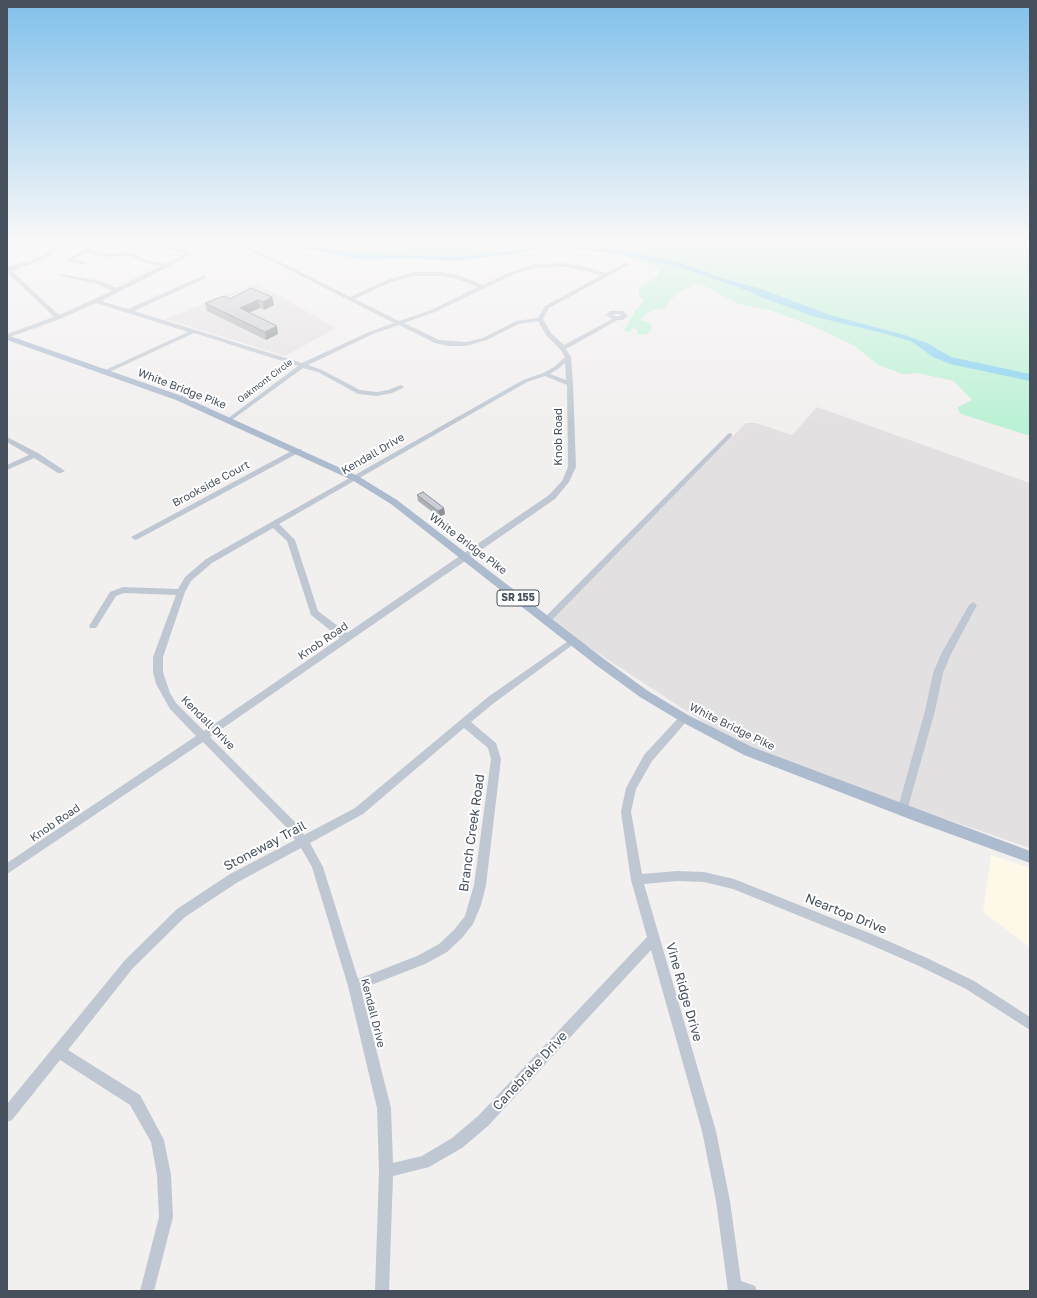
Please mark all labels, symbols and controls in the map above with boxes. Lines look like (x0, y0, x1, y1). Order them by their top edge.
street label: Oakmont Circle (235, 357, 295, 405)
street label: White Bridge Pike (136, 366, 228, 412)
street label: Knob Road (552, 408, 566, 466)
street label: Kendall Drive (339, 431, 407, 477)
street label: Brookside Court (170, 458, 252, 510)
street label: White Bridge Pike (427, 511, 509, 577)
road number: SR 155 (497, 590, 539, 606)
street label: Knob Road (296, 619, 350, 663)
street label: Kendall Drive (178, 693, 238, 753)
street label: White Bridge Pike (687, 701, 777, 753)
street label: Branch Creek Road (456, 773, 488, 893)
street label: Knob Road (28, 801, 82, 845)
street label: Stoneway Trail (221, 818, 309, 874)
street label: Neartop Drive (803, 891, 889, 937)
street label: Vine Ridge Drive (662, 941, 706, 1043)
street label: Kendall Drive (358, 977, 388, 1049)
street label: Canebrake Drive (489, 1028, 571, 1114)

